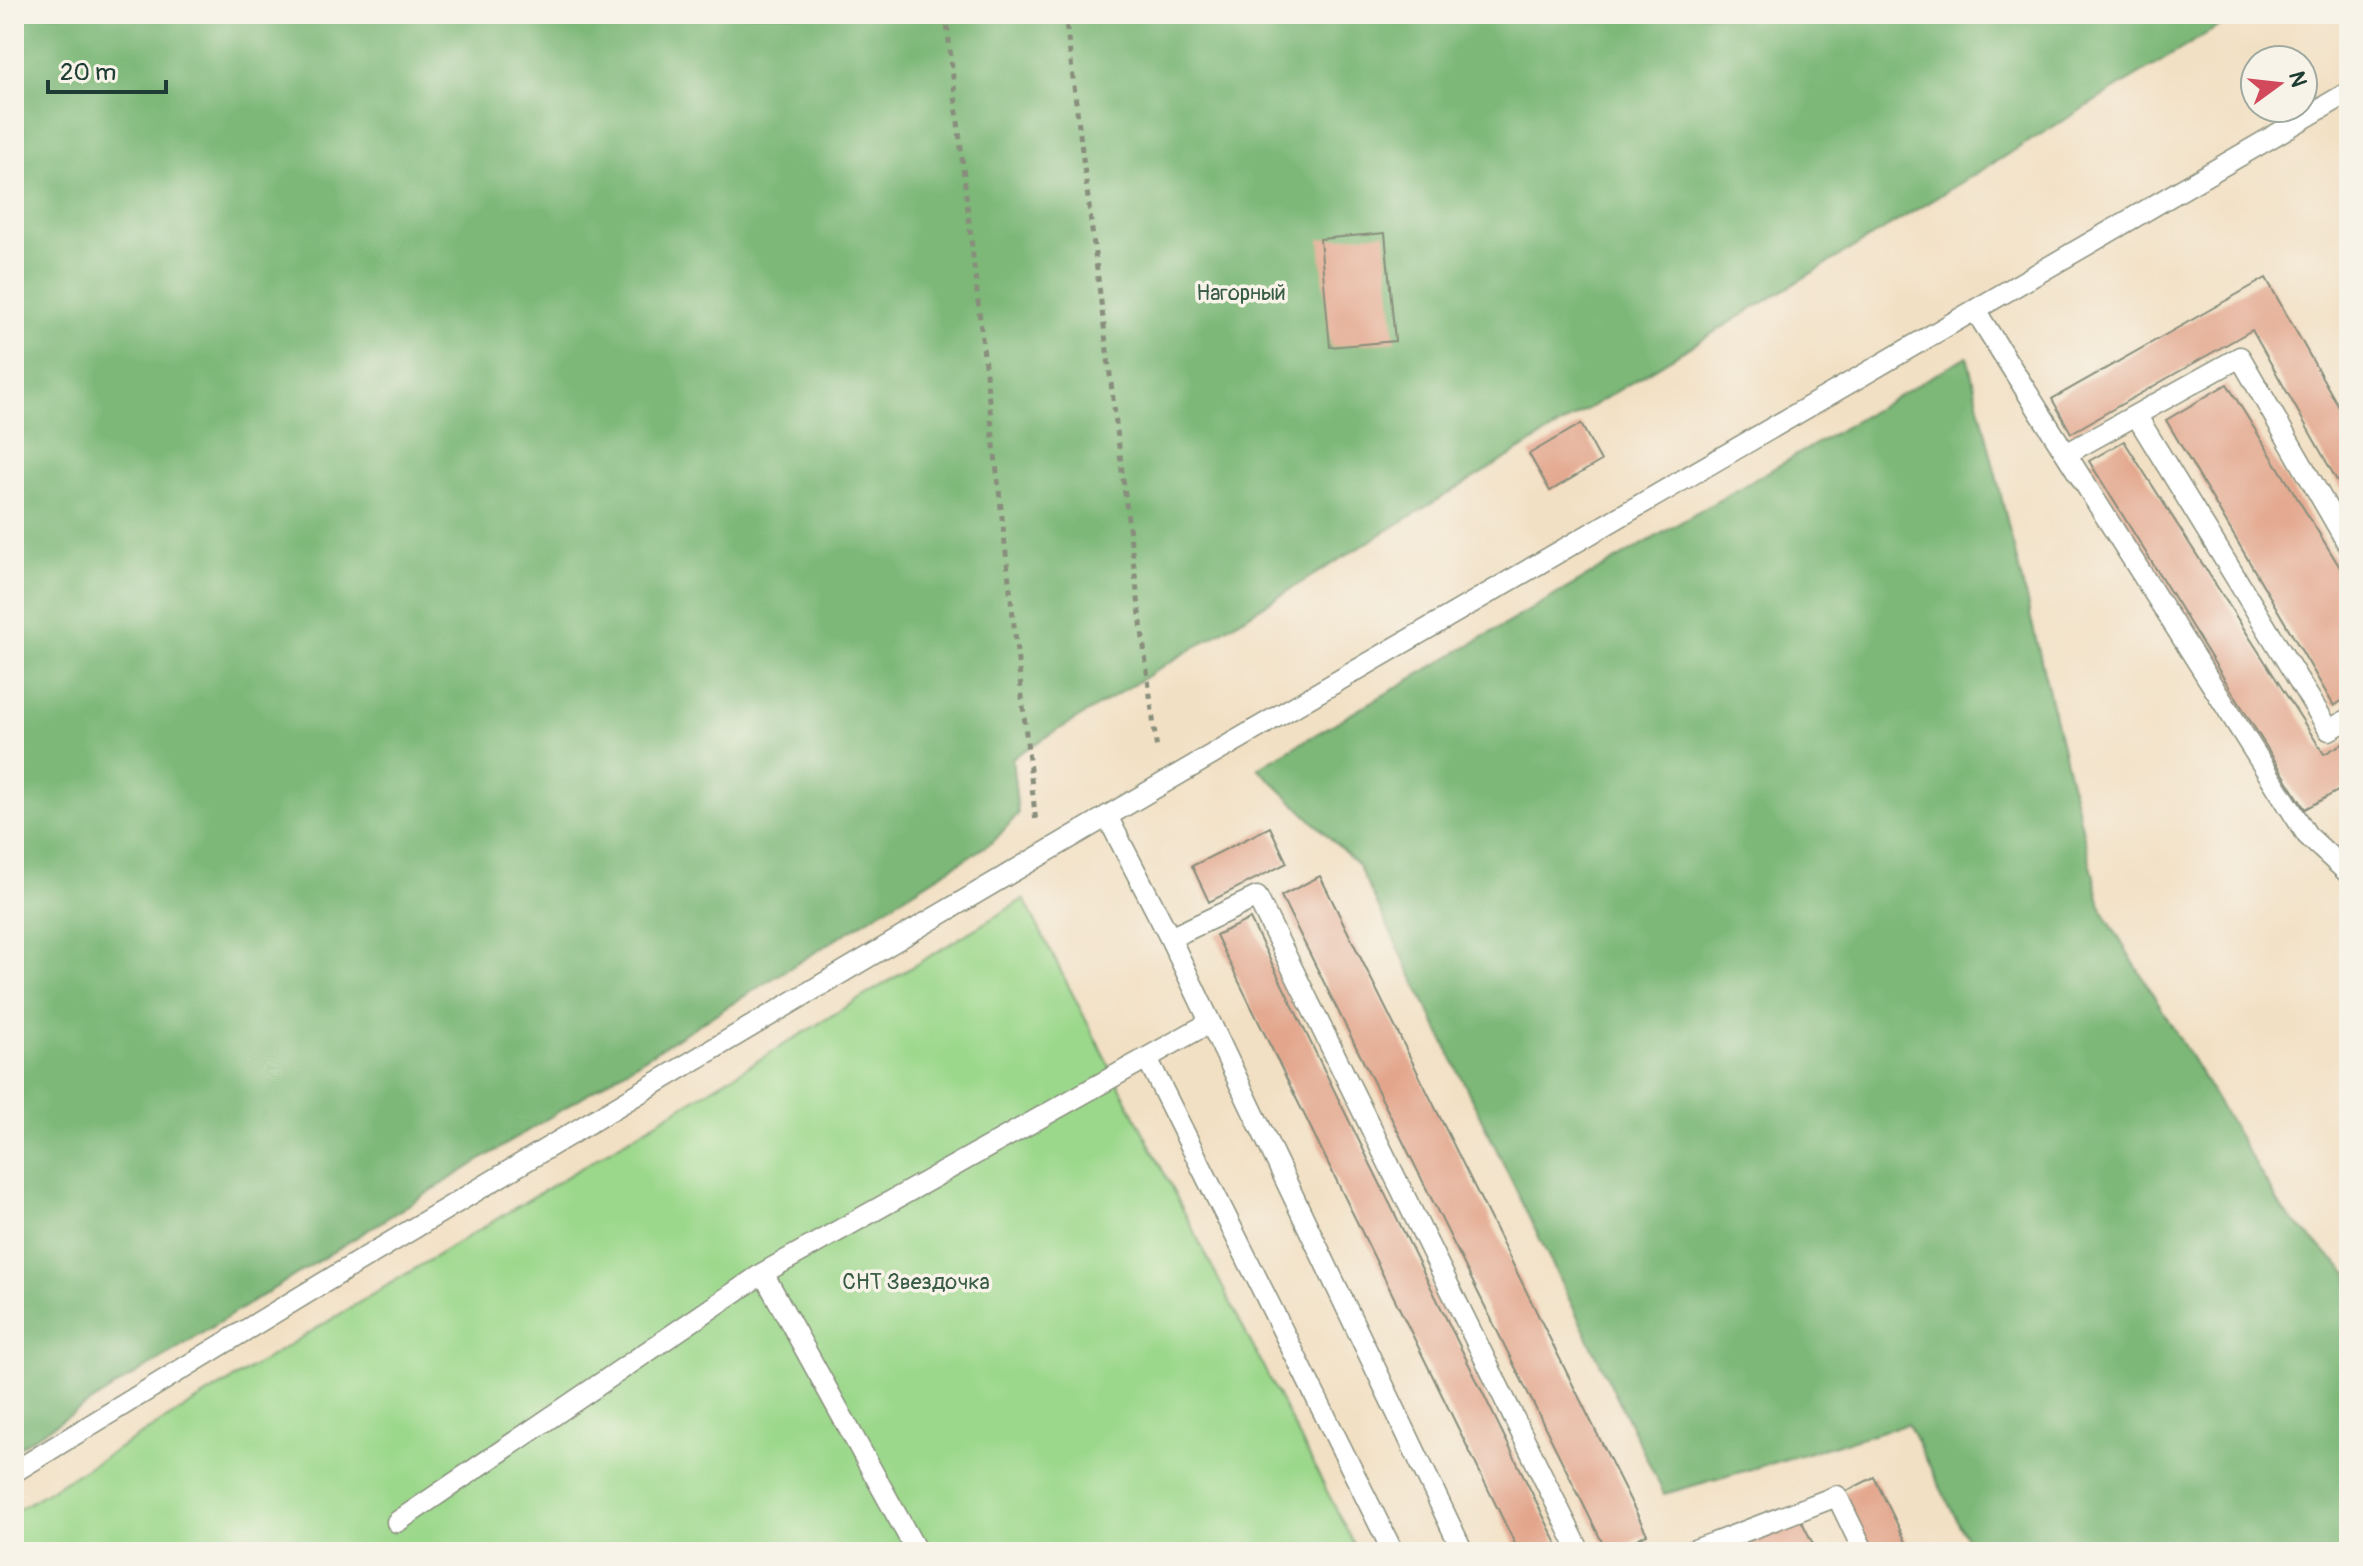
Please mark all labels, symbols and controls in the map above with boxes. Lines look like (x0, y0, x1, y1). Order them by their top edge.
scale bar (48, 44, 166, 94)
north arrow (2239, 44, 2319, 124)
text: 20 m (60, 58, 116, 87)
text: N (2282, 68, 2313, 90)
park label: Нагорный (1196, 279, 1286, 307)
park label: СНТ Звездочка (842, 1268, 990, 1296)

